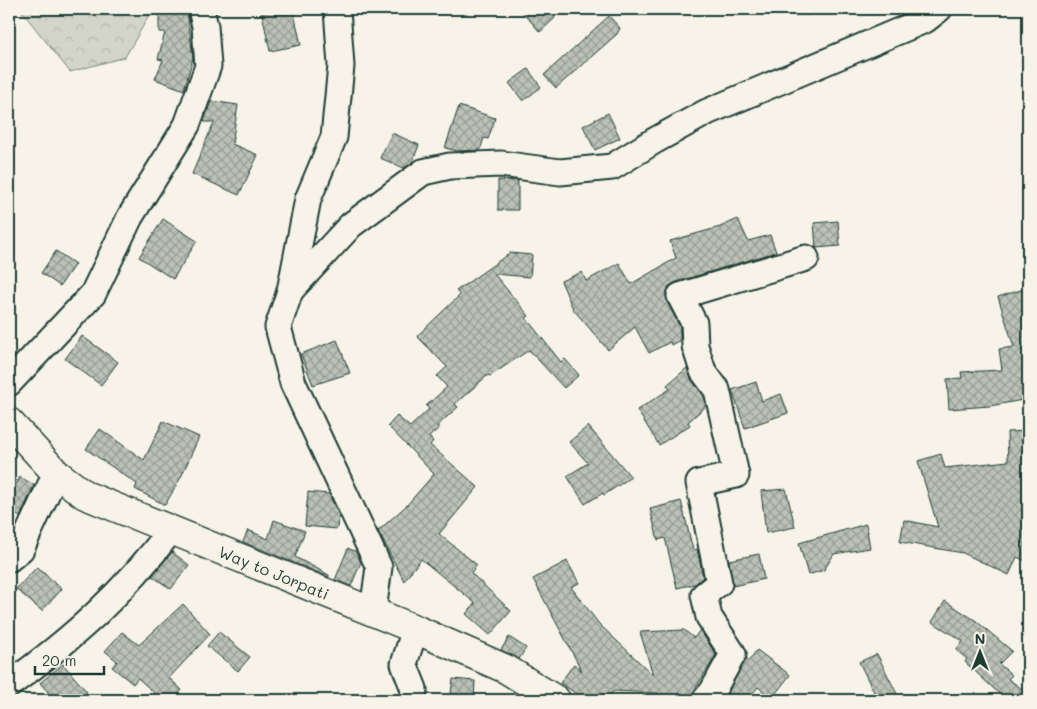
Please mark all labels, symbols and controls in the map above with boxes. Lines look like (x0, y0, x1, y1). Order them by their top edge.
street label: Way to Jorpati (216, 540, 333, 604)
north arrow (954, 626, 1004, 676)
text: N (975, 629, 985, 648)
scale bar (35, 644, 104, 676)
text: 20 m (42, 650, 76, 670)

